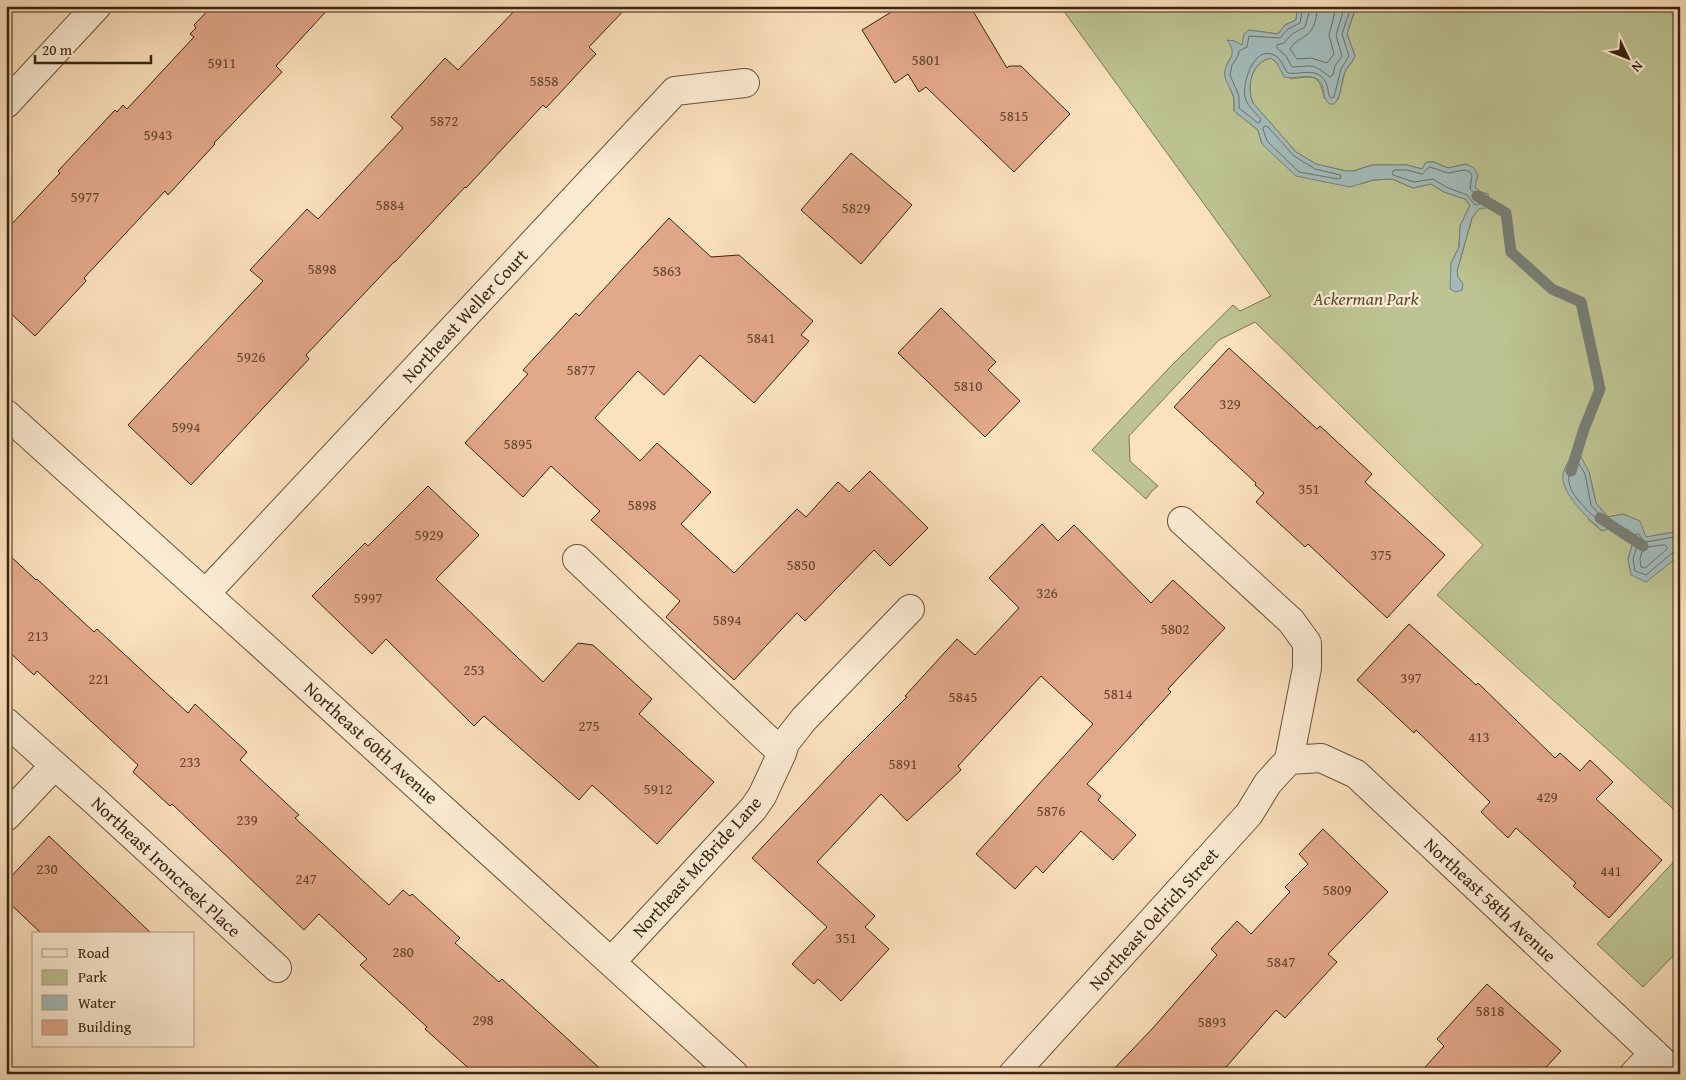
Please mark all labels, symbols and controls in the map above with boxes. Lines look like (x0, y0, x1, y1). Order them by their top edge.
scale bar (35, 32, 151, 64)
north arrow (1604, 32, 1654, 82)
text: 20 m (42, 39, 73, 60)
house number: 5801 (912, 49, 940, 70)
house number: 5911 (208, 52, 236, 73)
text: N (1627, 57, 1648, 78)
house number: 5858 (530, 70, 558, 91)
house number: 5815 (1000, 105, 1028, 126)
house number: 5872 (430, 110, 458, 131)
house number: 5943 (144, 124, 172, 145)
house number: 5977 (71, 186, 99, 207)
house number: 5884 (376, 194, 404, 215)
house number: 5829 (842, 197, 870, 218)
street label: Northeast Weller Court (395, 242, 535, 389)
house number: 5898 (308, 258, 336, 279)
house number: 5863 (653, 260, 681, 281)
park label: Ackerman Park (1312, 285, 1420, 312)
house number: 5841 (747, 327, 775, 348)
house number: 5926 (237, 346, 265, 367)
house number: 5877 (567, 359, 595, 380)
house number: 5810 (954, 375, 982, 396)
house number: 329 (1219, 393, 1241, 414)
house number: 5994 (172, 416, 200, 437)
house number: 5895 (504, 433, 532, 454)
house number: 351 (1298, 478, 1320, 499)
house number: 5898 (628, 494, 656, 515)
house number: 5929 (415, 524, 443, 545)
house number: 375 (1370, 544, 1392, 565)
house number: 5850 (787, 554, 815, 575)
house number: 326 (1036, 582, 1058, 603)
house number: 5997 (354, 587, 382, 608)
house number: 5894 (713, 609, 741, 630)
house number: 5802 (1161, 618, 1189, 639)
house number: 213 (27, 625, 49, 646)
house number: 253 (463, 659, 485, 680)
house number: 397 (1400, 667, 1422, 688)
house number: 221 (88, 668, 110, 689)
street label: Northeast 60th Avenue (298, 675, 444, 810)
house number: 5814 (1104, 683, 1132, 704)
house number: 5845 (949, 686, 977, 707)
house number: 275 (578, 715, 600, 736)
house number: 413 (1468, 726, 1490, 747)
house number: 233 (179, 751, 201, 772)
house number: 5891 (889, 753, 917, 774)
house number: 5912 (644, 778, 672, 799)
house number: 429 (1536, 786, 1558, 807)
street label: Northeast Ironcreek Place (85, 790, 247, 943)
street label: Northeast McBride Lane (626, 790, 768, 944)
house number: 5876 (1037, 800, 1065, 821)
house number: 239 (236, 809, 258, 830)
street label: Northeast 58th Avenue (1418, 831, 1563, 968)
street label: Northeast Oelrich Street (1082, 841, 1225, 996)
house number: 230 (36, 858, 58, 879)
house number: 441 (1600, 860, 1622, 881)
house number: 247 (295, 868, 317, 889)
house number: 5809 (1323, 879, 1351, 900)
house number: 351 (835, 927, 857, 948)
legend (32, 932, 195, 1048)
house number: 280 (392, 941, 414, 962)
text: Road (78, 942, 109, 963)
house number: 5847 (1267, 951, 1295, 972)
text: Park (78, 966, 107, 987)
text: Water (78, 992, 116, 1013)
house number: 5818 (1476, 1000, 1504, 1021)
house number: 298 (472, 1009, 494, 1030)
house number: 5893 (1198, 1011, 1226, 1032)
text: Building (78, 1016, 132, 1037)

